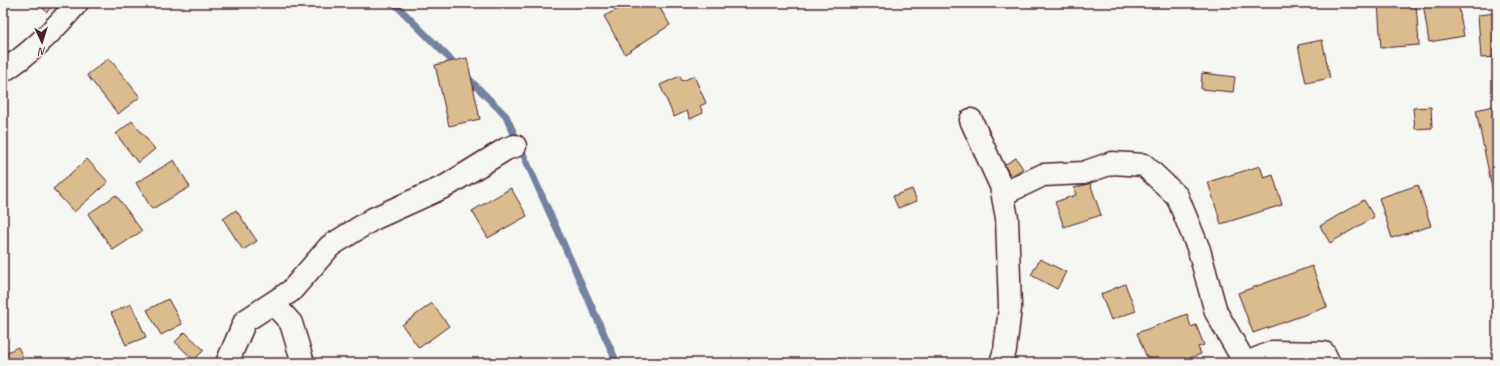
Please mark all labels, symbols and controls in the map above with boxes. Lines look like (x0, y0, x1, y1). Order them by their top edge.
north arrow (22, 22, 62, 62)
text: N (37, 45, 47, 59)

